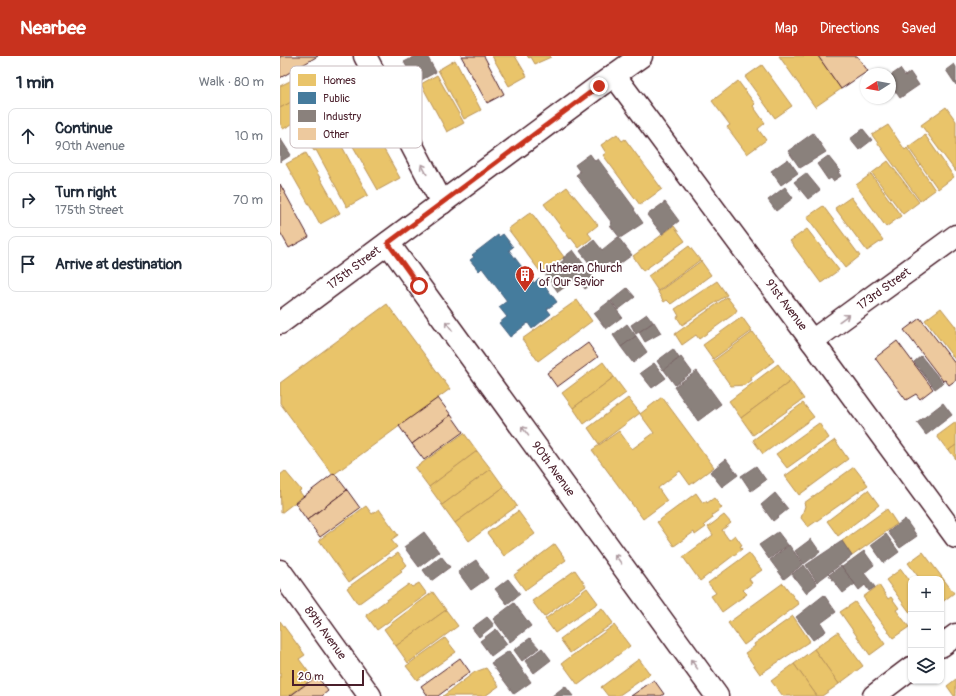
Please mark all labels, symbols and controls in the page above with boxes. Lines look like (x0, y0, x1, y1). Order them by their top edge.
text: Nearbee (20, 16, 86, 40)
text: Map (775, 20, 798, 37)
text: Directions (820, 20, 879, 37)
text: Saved (901, 20, 936, 37)
legend (290, 66, 422, 148)
north arrow (860, 68, 896, 104)
text: 1 min (16, 72, 54, 93)
text: Walk · 80 m (199, 74, 264, 90)
text: Homes (323, 74, 356, 87)
route end (590, 77, 608, 95)
text: Public (323, 92, 351, 105)
text: Industry (323, 110, 362, 123)
text: Continue (55, 119, 113, 138)
icon: ahead (17, 125, 39, 147)
text: 10 m (235, 128, 263, 144)
text: Other (323, 128, 349, 141)
text: 90th Avenue (55, 138, 125, 154)
one-way arrow (420, 163, 427, 175)
text: Turn right (55, 183, 116, 202)
icon: right (17, 189, 39, 211)
text: 70 m (233, 192, 263, 208)
text: 175th Street (55, 202, 123, 218)
street label: 175th Street (324, 243, 384, 293)
icon: arrive (17, 253, 39, 275)
text: Arrive at destination (55, 255, 182, 274)
place label: Lutheran Church of Our Savior (539, 261, 623, 290)
building icon: Lutheran Church of Our Savior (514, 264, 536, 292)
street label: 173rd Street (854, 264, 914, 314)
street label: 91st Avenue (762, 276, 810, 334)
route start (410, 277, 428, 295)
one-way arrow (838, 314, 849, 322)
one-way arrow (445, 321, 453, 332)
one-way arrow (521, 426, 529, 437)
street label: 90th Avenue (528, 439, 578, 499)
one-way arrow (614, 554, 622, 565)
map controls (908, 576, 944, 684)
button: + (908, 576, 944, 612)
street label: 89th Avenue (301, 603, 349, 663)
button: − (908, 612, 944, 648)
button: layers (908, 648, 944, 684)
one-way arrow (690, 659, 698, 670)
scale bar (292, 668, 364, 687)
text: 20 m (298, 670, 324, 683)

